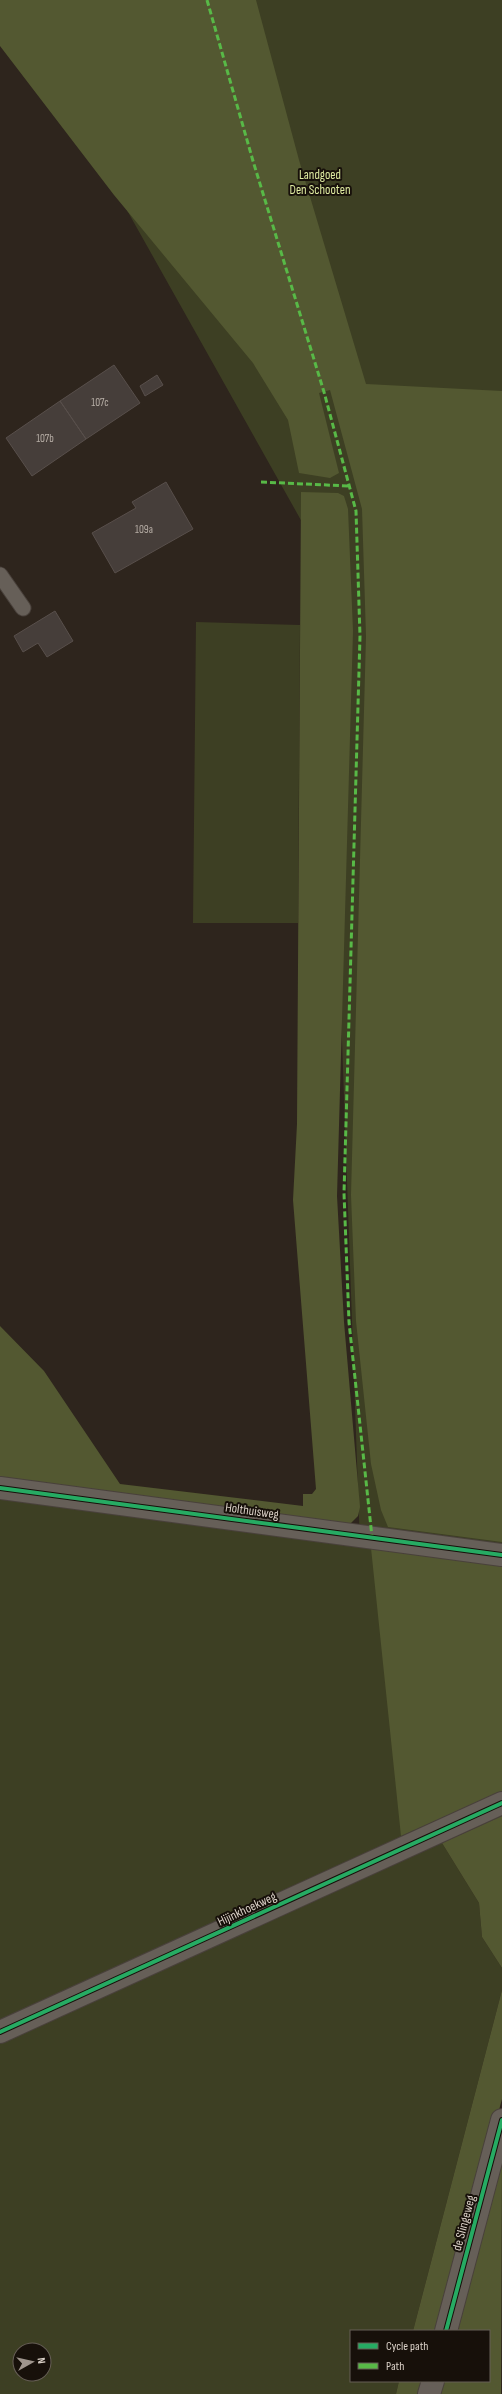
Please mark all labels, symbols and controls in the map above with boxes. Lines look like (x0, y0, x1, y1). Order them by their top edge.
park label: Landgoed Den Schooten (289, 167, 351, 198)
house number: 107c (91, 396, 109, 409)
house number: 107b (36, 432, 54, 445)
house number: 109a (135, 523, 153, 536)
street label: Holthuisweg (224, 1499, 280, 1523)
street label: Hijinkhoekweg (215, 1888, 279, 1930)
street label: de Slingeweg (449, 2193, 479, 2253)
legend (350, 2330, 490, 2382)
text: Cycle path (386, 2339, 428, 2354)
north arrow (12, 2342, 52, 2382)
text: N (35, 2357, 48, 2365)
text: Path (386, 2359, 404, 2374)

